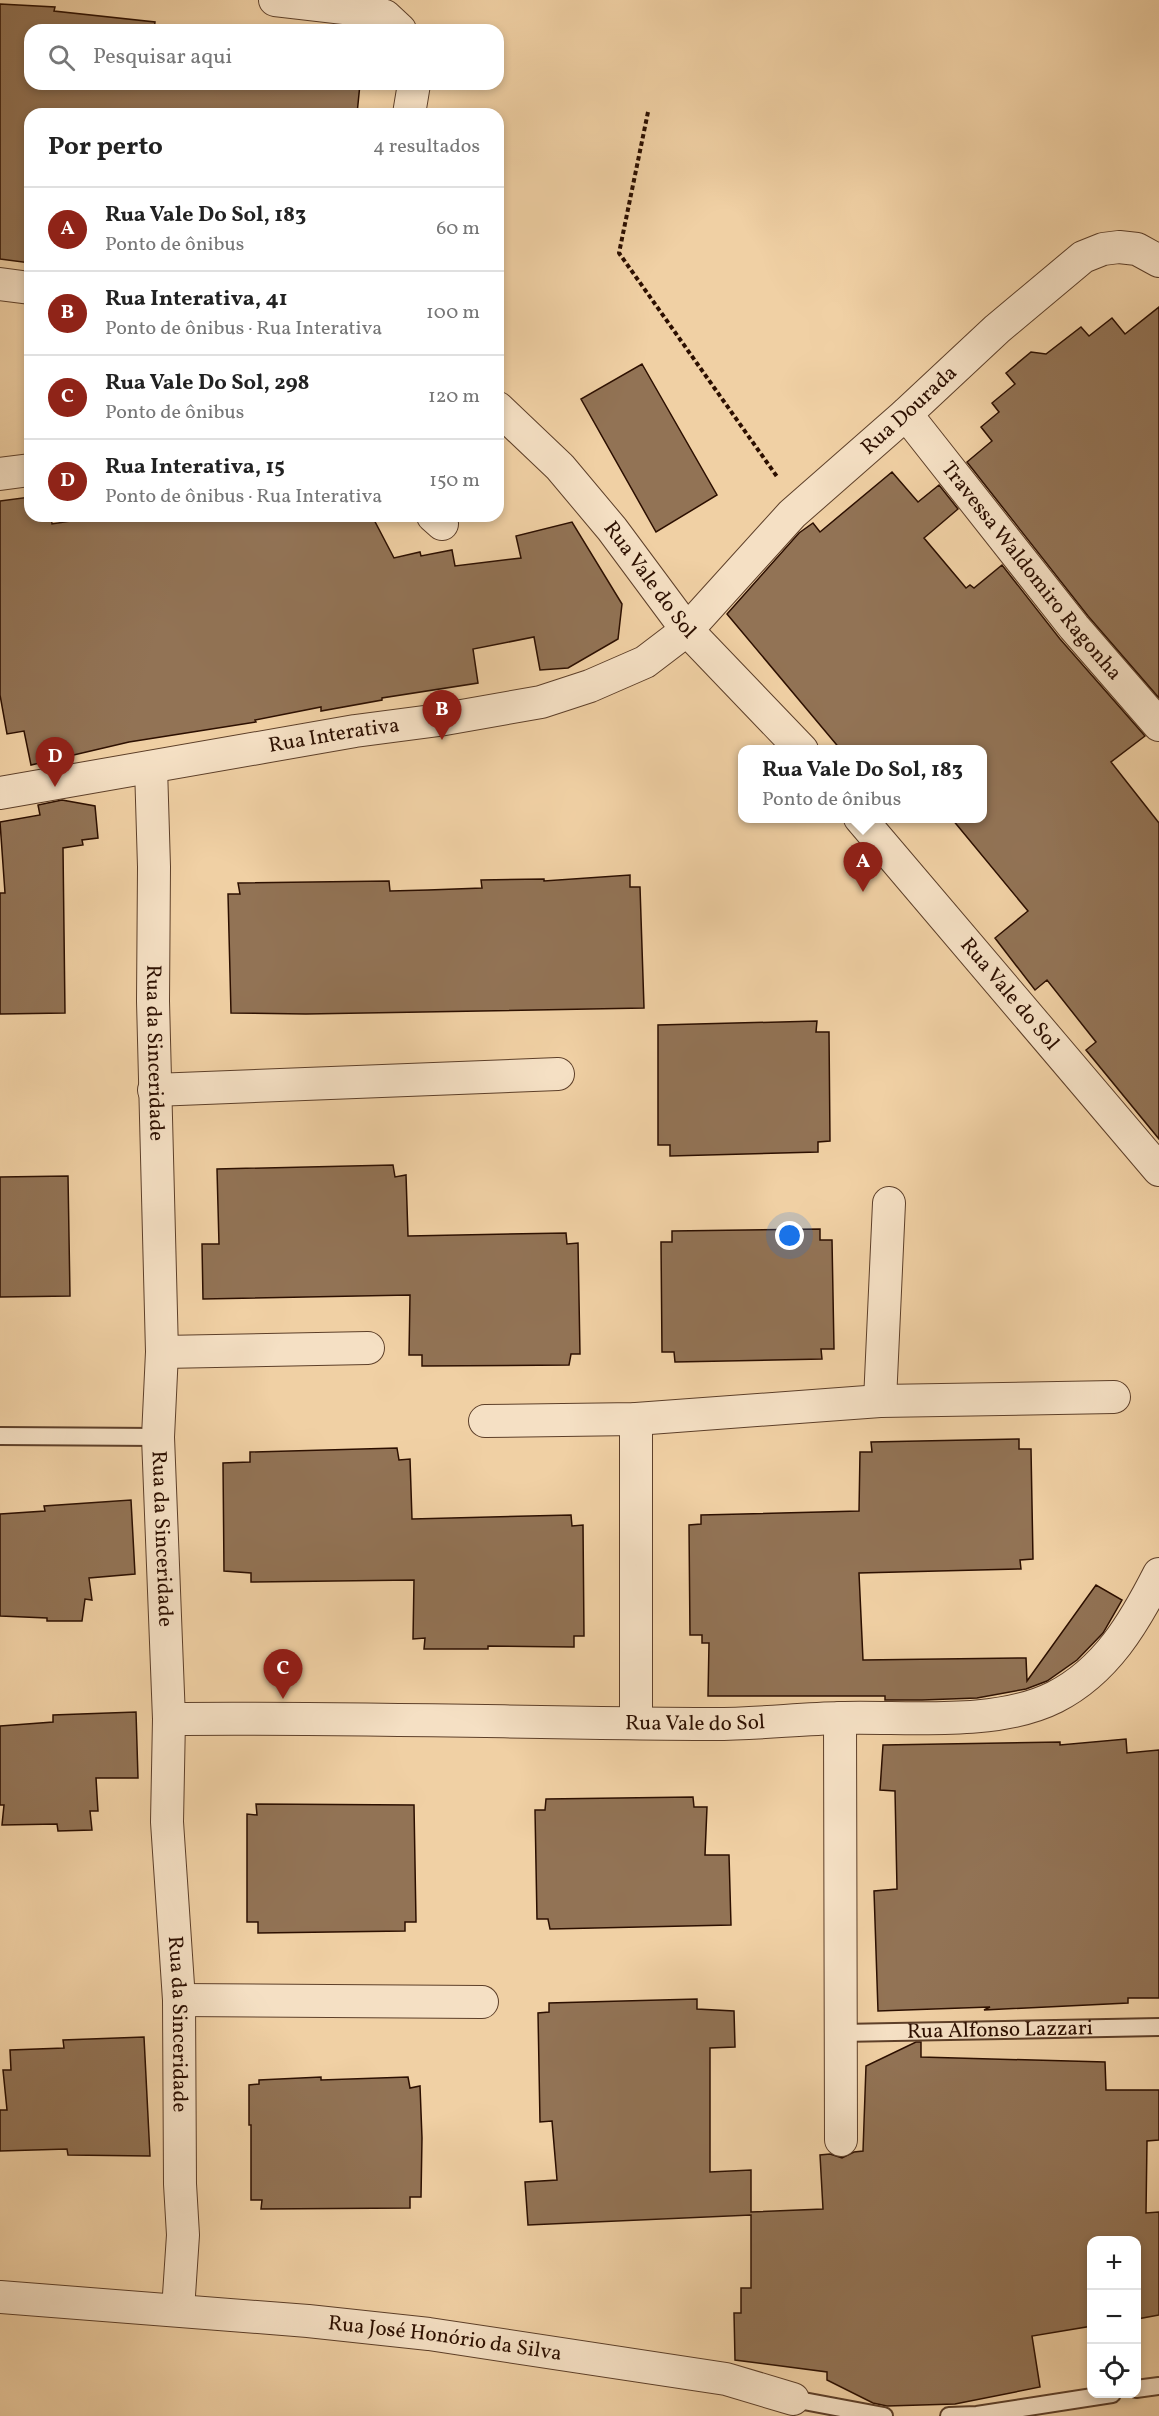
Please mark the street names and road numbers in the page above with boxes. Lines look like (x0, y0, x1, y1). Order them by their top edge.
street label: Rua Dourada (855, 359, 964, 462)
street label: Travessa Waldomiro Ragonha (934, 455, 1129, 687)
street label: Rua Vale do Sol (597, 515, 703, 646)
street label: Rua Interativa (266, 711, 401, 760)
street label: Rua Vale do Sol (953, 931, 1066, 1057)
street label: Rua da Sinceridade (138, 965, 171, 1142)
street label: Rua da Sinceridade (144, 1450, 180, 1627)
street label: Rua Vale do Sol (625, 1708, 766, 1739)
street label: Rua da Sinceridade (160, 1935, 194, 2112)
street label: Rua Alfonso Lazzari (907, 2014, 1093, 2046)
street label: Rua José Honório da Silva (327, 2309, 564, 2368)

